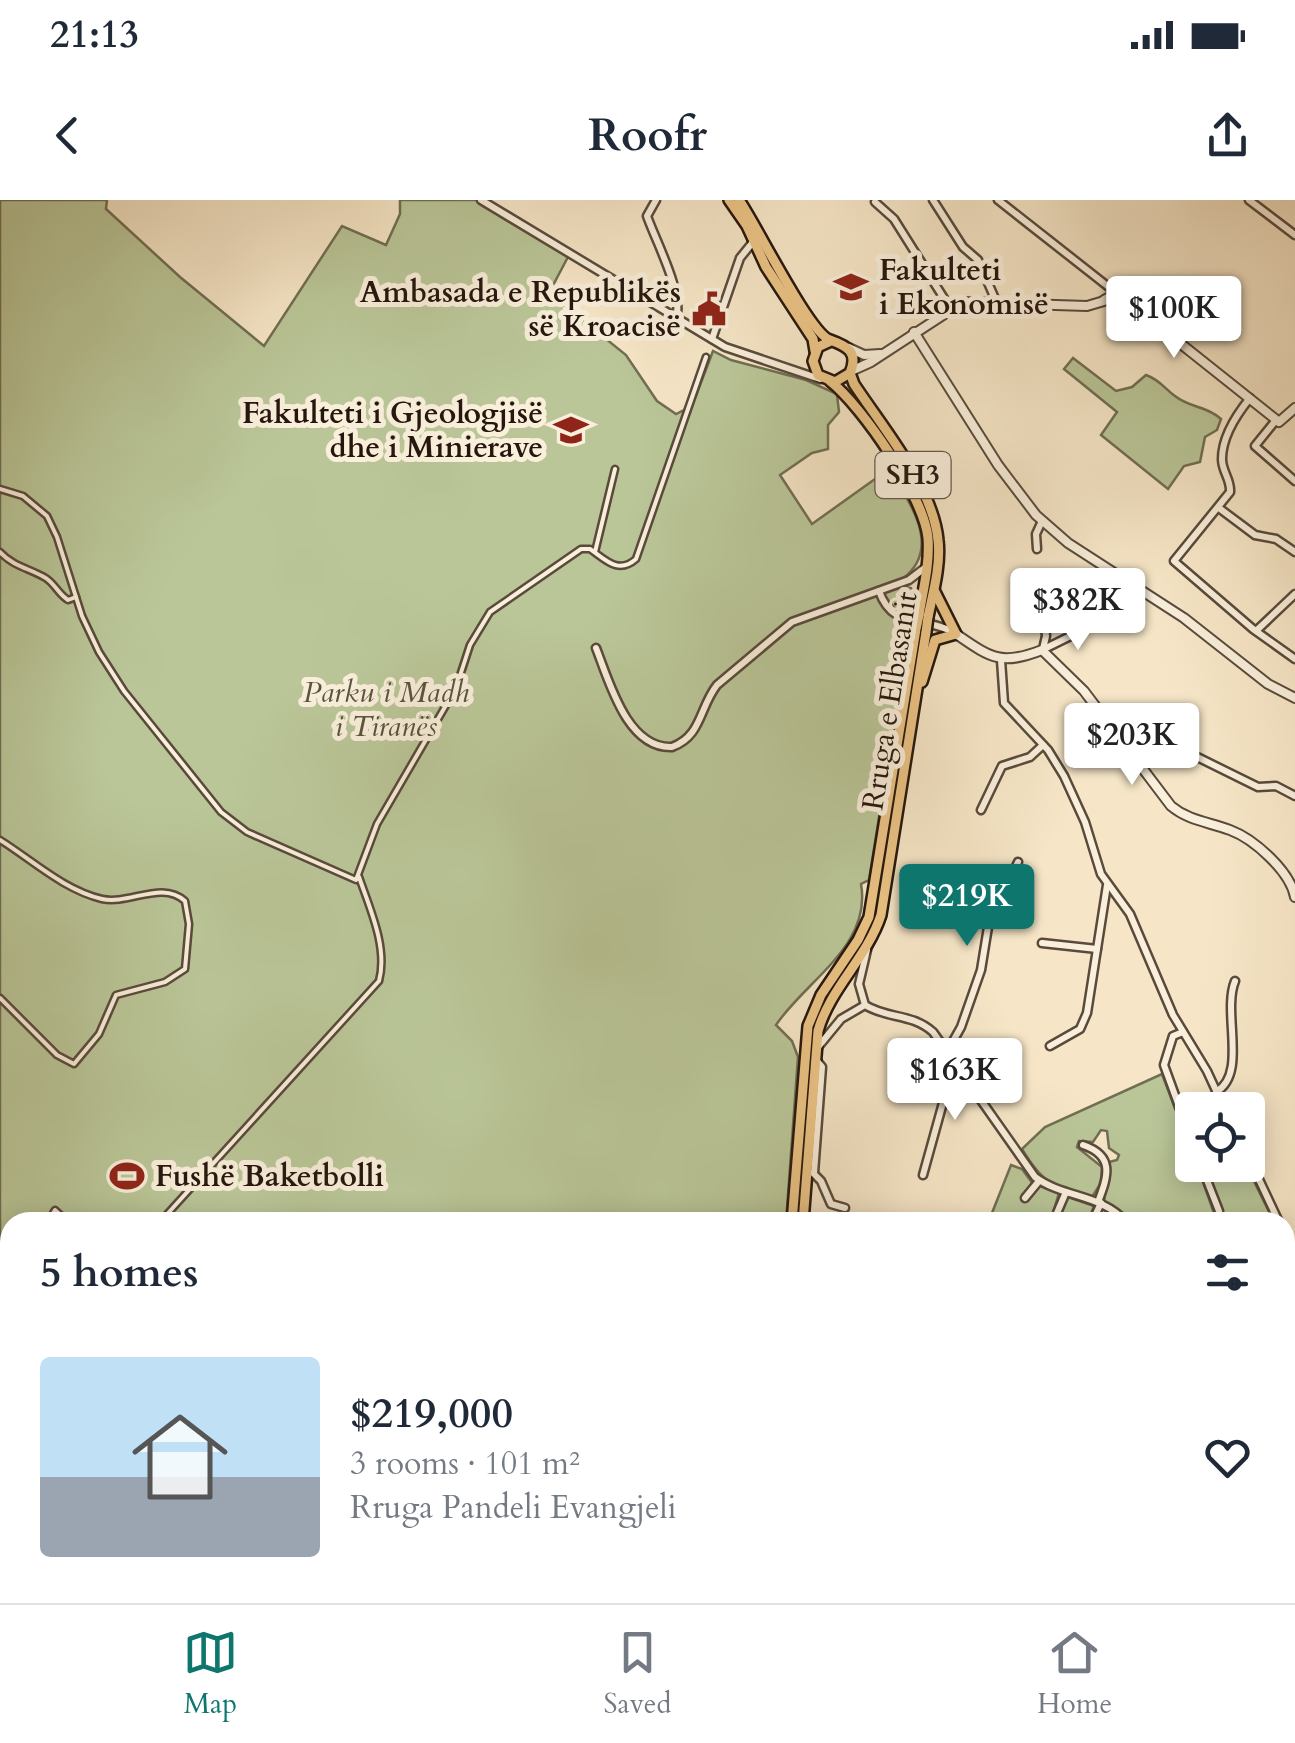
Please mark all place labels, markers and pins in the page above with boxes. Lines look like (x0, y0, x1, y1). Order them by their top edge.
place label: Fakulteti i Ekonomisë (879, 250, 1049, 325)
school or university icon: Fakulteti i Ekonomisë (832, 268, 870, 306)
place label: Ambasada e Republikës së Kroacisë (360, 272, 681, 347)
pin: $100K (1104, 276, 1244, 361)
public building icon: Ambasada e Republikës së Kroacisë (690, 290, 728, 328)
place label: Fakulteti i Gjeologjisë dhe i Minierave (242, 393, 543, 468)
school or university icon: Fakulteti i Gjeologjisë dhe i Minierave (552, 411, 590, 449)
pin: $382K (1008, 568, 1148, 653)
pin: $203K (1062, 703, 1202, 788)
pin: $219K (897, 864, 1037, 949)
pin: $163K (885, 1038, 1025, 1123)
place label: Fushë Baketbolli (155, 1156, 384, 1197)
sports icon: Fushë Baketbolli (108, 1157, 146, 1195)

